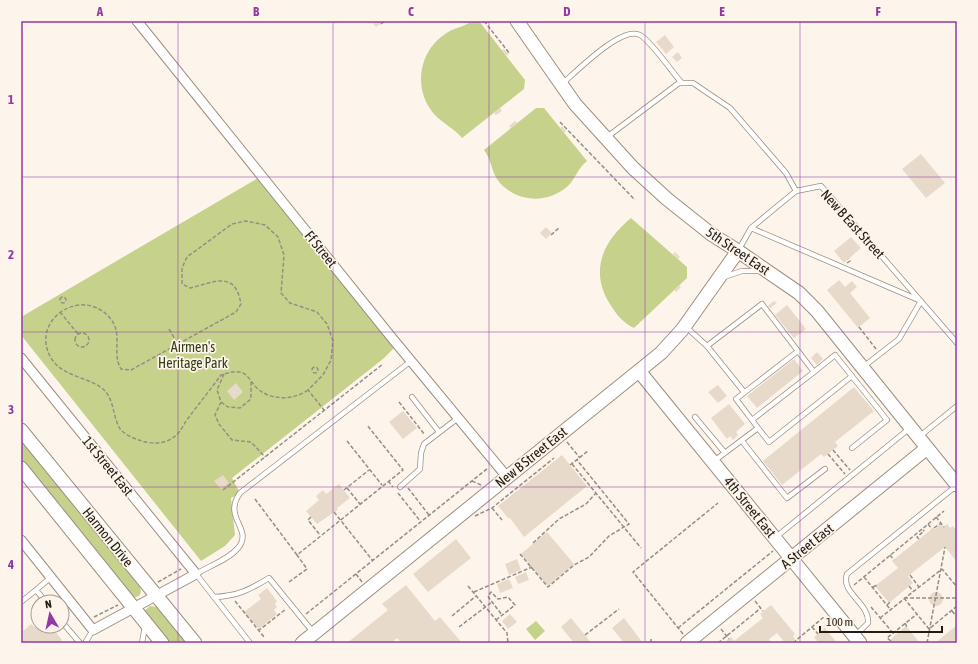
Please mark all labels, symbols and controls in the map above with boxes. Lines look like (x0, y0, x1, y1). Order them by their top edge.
text: A (96, 4, 104, 19)
text: B (253, 4, 260, 19)
text: C (408, 4, 414, 19)
text: D (563, 4, 571, 19)
text: E (719, 4, 725, 19)
text: F (875, 4, 881, 19)
text: 1 (8, 92, 14, 107)
street label: New B East Street (818, 186, 888, 262)
street label: 5th Street East (703, 224, 773, 278)
street label: Ff Street (302, 228, 340, 270)
text: 2 (8, 247, 14, 262)
park label: Airmen's Heritage Park (158, 339, 228, 371)
text: 3 (8, 402, 14, 417)
street label: New B Street East (492, 423, 570, 491)
street label: 1st Street East (79, 433, 137, 499)
street label: 4th Street East (721, 473, 779, 541)
street label: Harmon Drive (79, 504, 137, 570)
street label: A Street East (778, 520, 836, 572)
text: 4 (7, 557, 14, 572)
north arrow (30, 594, 70, 634)
text: N (44, 598, 53, 611)
scale bar (820, 608, 942, 634)
text: 100 m (826, 615, 853, 629)

